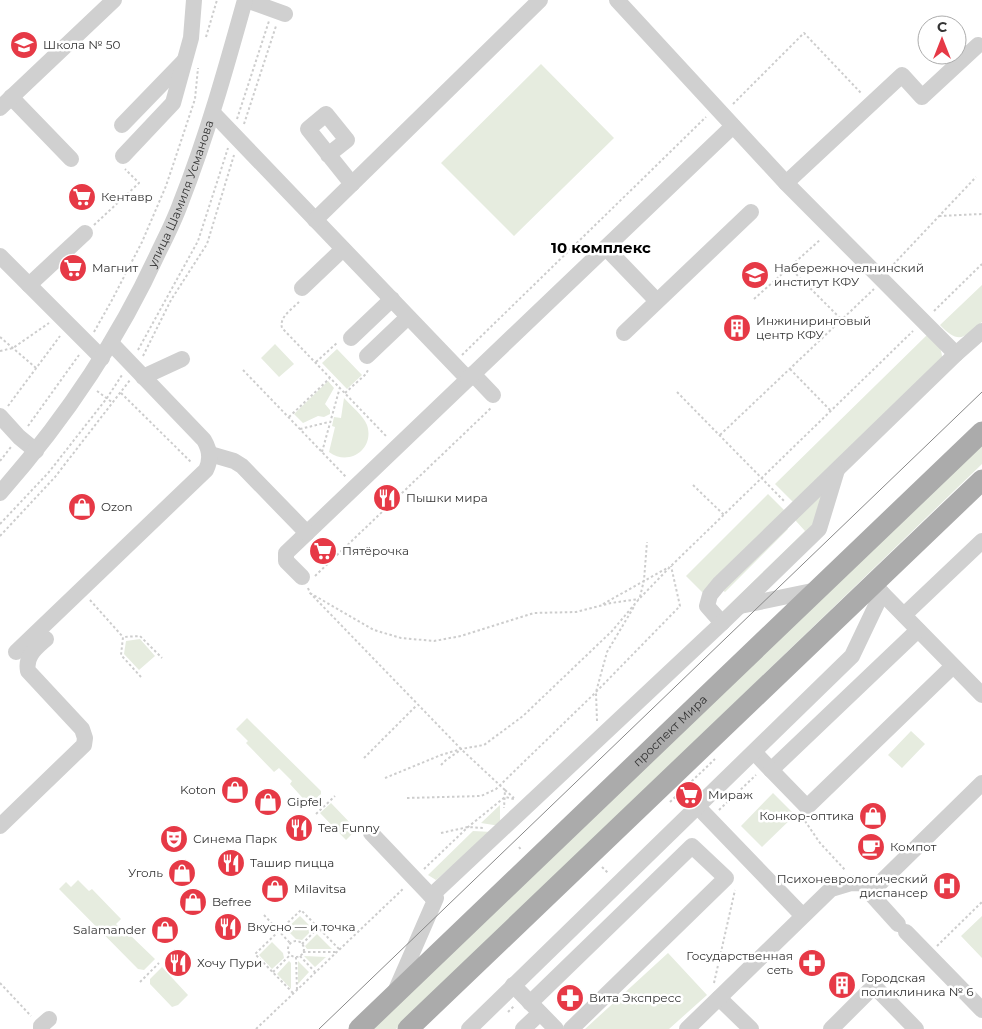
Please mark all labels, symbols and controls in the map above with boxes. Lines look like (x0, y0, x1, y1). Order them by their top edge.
north arrow (917, 15, 967, 65)
text: С (937, 18, 947, 36)
school or university icon: Школа № 50 (9, 30, 39, 60)
place label: Школа № 50 (43, 37, 121, 52)
street label: улица Шамиля Усманова (144, 118, 216, 271)
supermarket icon: Кентавр (67, 182, 97, 212)
place label: Кентавр (101, 189, 153, 204)
district label: 10 комплекс (551, 238, 651, 257)
supermarket icon: Магнит (58, 253, 88, 283)
place label: Магнит (92, 260, 139, 275)
school or university icon: Набережночелнинский институт КФУ (740, 260, 770, 290)
place label: Набережночелнинский институт КФУ (774, 260, 924, 289)
building icon: Инжиниринговый центр КФУ (722, 313, 752, 343)
place label: Инжиниринговый центр КФУ (756, 313, 871, 342)
restaurant icon: Пышки мира (372, 483, 402, 513)
place label: Пышки мира (406, 490, 488, 505)
shop icon: Ozon (67, 492, 97, 522)
place label: Ozon (101, 499, 133, 514)
supermarket icon: Пятёрочка (308, 536, 338, 566)
place label: Пятёрочка (342, 543, 409, 558)
street label: проспект Мира (630, 691, 710, 769)
shop icon: Koton (220, 775, 250, 805)
supermarket icon: Мираж (674, 780, 704, 810)
place label: Koton (180, 782, 216, 797)
shop icon: Gipfel (253, 787, 283, 817)
place label: Мираж (708, 787, 753, 802)
place label: Gipfel (287, 794, 322, 809)
shop icon: Конкор-оптика (858, 801, 888, 831)
place label: Конкор-оптика (759, 808, 854, 823)
restaurant icon: Tea Funny (284, 813, 314, 843)
place label: Tea Funny (318, 820, 380, 835)
theatre icon: Синема Парк (159, 824, 189, 854)
place label: Синема Парк (193, 831, 277, 846)
cafe icon: Компот (856, 832, 886, 862)
place label: Компот (890, 839, 937, 854)
restaurant icon: Ташир пицца (216, 848, 246, 878)
place label: Ташир пицца (250, 855, 334, 870)
shop icon: Уголь (167, 858, 197, 888)
place label: Уголь (128, 865, 163, 880)
place label: Психоневрологический диспансер (777, 871, 928, 900)
hospital icon: Психоневрологический диспансер (932, 871, 962, 901)
shop icon: Milavitsa (260, 874, 290, 904)
place label: Milavitsa (294, 881, 346, 896)
shop icon: Befree (178, 887, 208, 917)
place label: Befree (212, 894, 252, 909)
restaurant icon: Вкусно — и точка (213, 912, 243, 942)
shop icon: Salamander (150, 915, 180, 945)
place label: Вкусно — и точка (247, 919, 355, 934)
place label: Salamander (73, 922, 146, 937)
restaurant icon: Хочу Пури (163, 948, 193, 978)
place label: Государственная сеть (686, 948, 793, 977)
pharmacy icon: Государственная сеть (797, 948, 827, 978)
place label: Хочу Пури (197, 955, 262, 970)
building icon: Городская поликлиника № 6 (827, 970, 857, 1000)
place label: Городская поликлиника № 6 (861, 970, 974, 999)
pharmacy icon: Вита Экспресс (555, 983, 585, 1013)
place label: Вита Экспресс (589, 990, 681, 1005)

